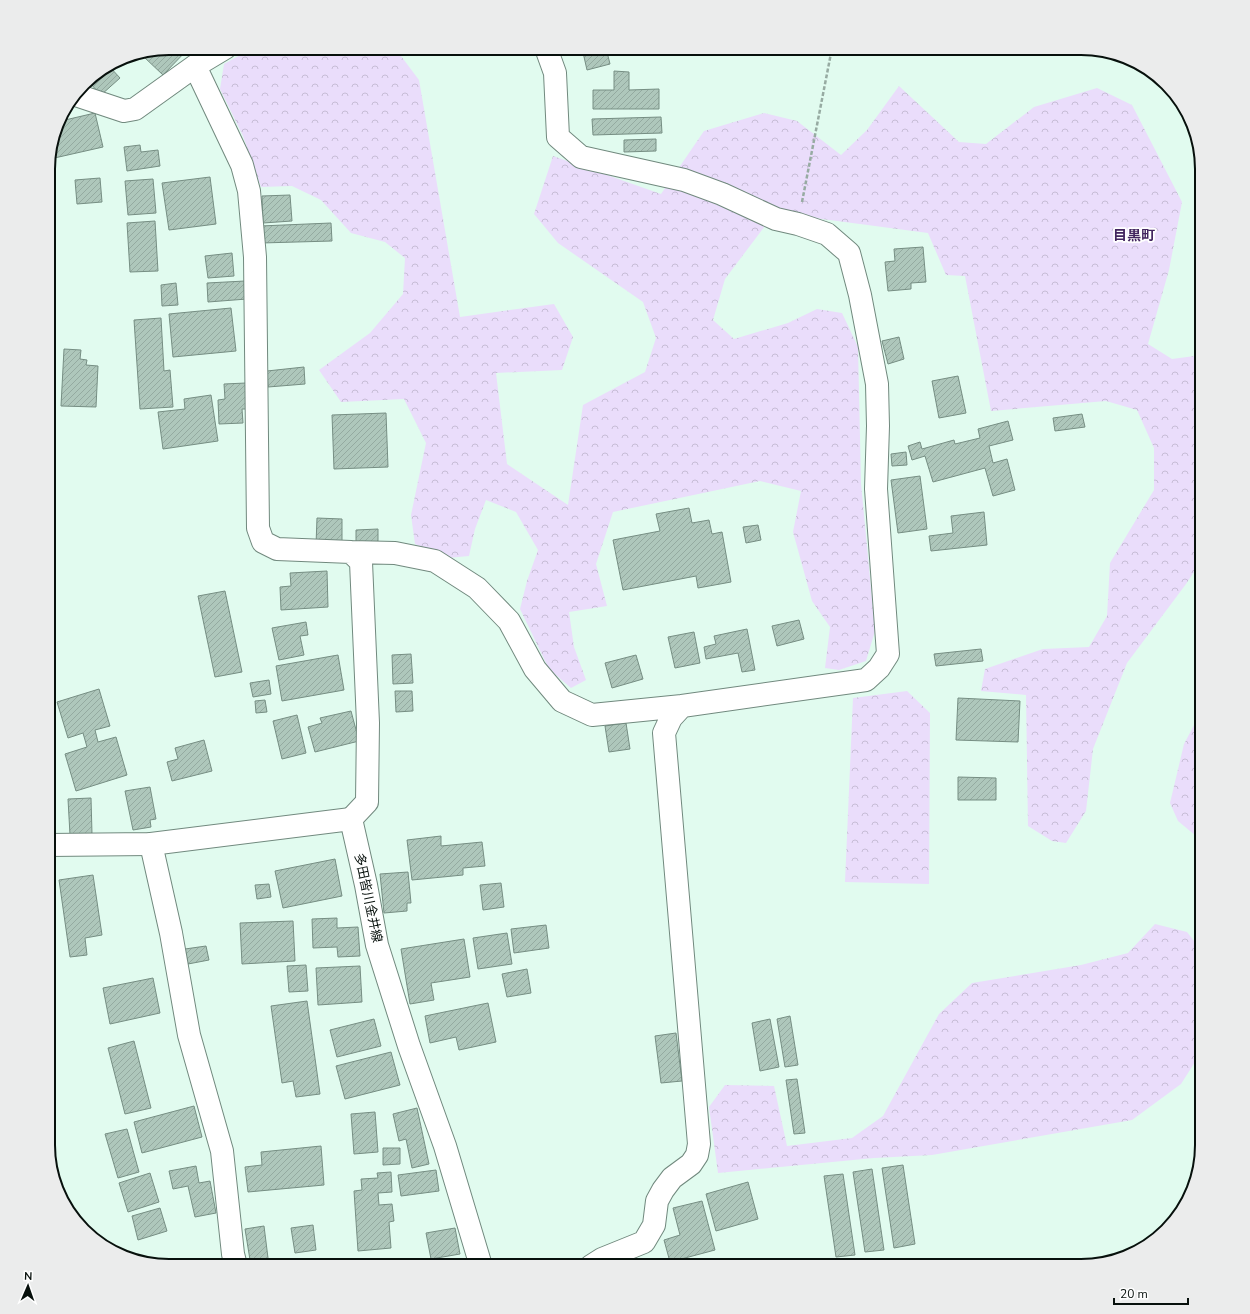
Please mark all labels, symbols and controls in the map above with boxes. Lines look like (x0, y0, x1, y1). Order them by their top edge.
district label: 目黒町 (1113, 226, 1155, 245)
street label: 多田皆川金井線 (350, 852, 386, 944)
north arrow (8, 1266, 48, 1306)
text: N (24, 1269, 33, 1284)
scale bar (1114, 1280, 1188, 1306)
text: 20 m (1120, 1286, 1148, 1302)

